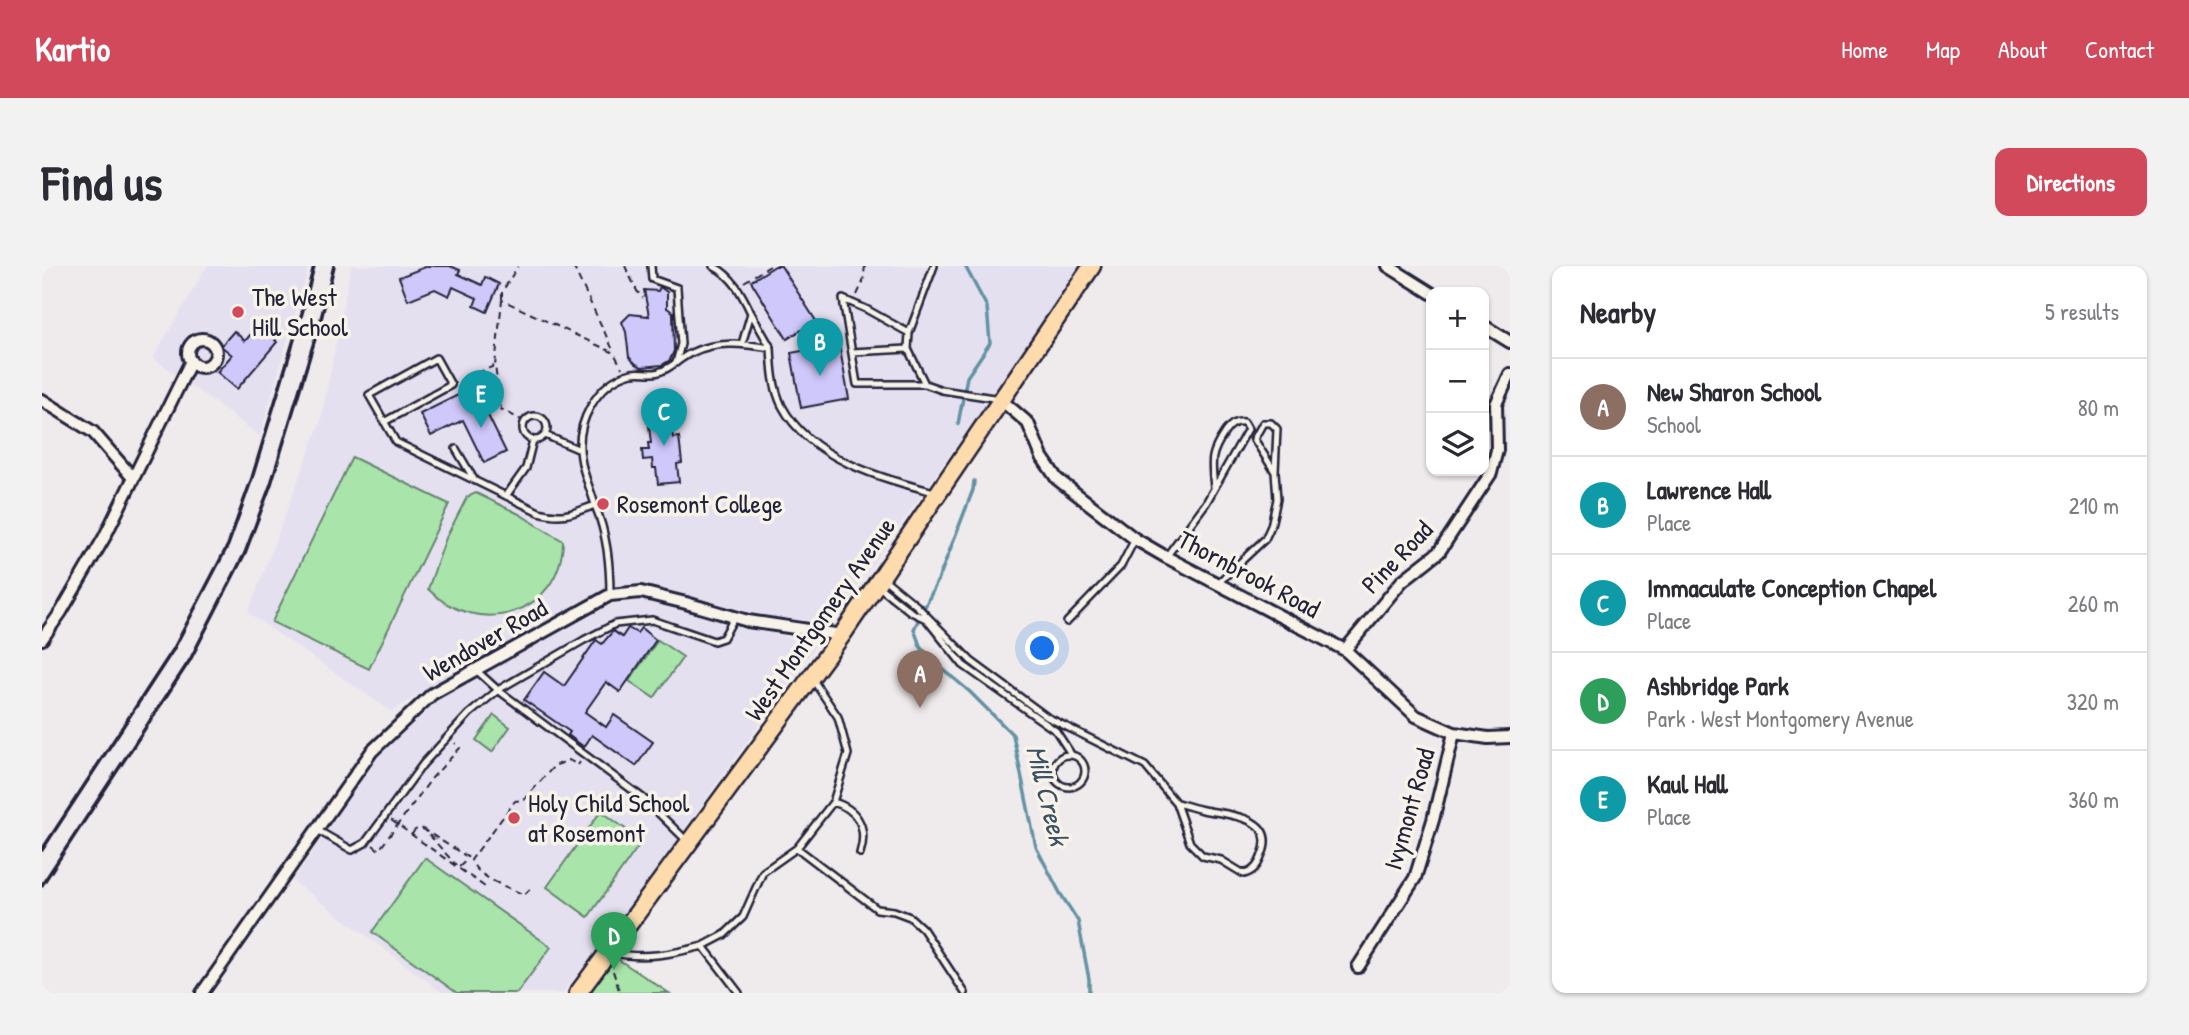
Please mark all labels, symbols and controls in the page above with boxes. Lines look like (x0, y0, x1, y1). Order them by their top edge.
text: Kartio (35, 27, 110, 71)
text: Home (1841, 33, 1888, 65)
text: Map (1926, 33, 1960, 65)
text: About (1998, 33, 2047, 65)
text: Contact (2085, 33, 2154, 65)
button: Directions (1995, 148, 2147, 216)
text: Find us (42, 149, 162, 215)
place label: The West Hill School (252, 279, 348, 344)
map controls (1426, 287, 1489, 476)
button: + (1426, 287, 1489, 350)
text: Nearby (1580, 292, 1656, 332)
text: 5 results (2045, 296, 2119, 327)
marker: The West Hill School (230, 304, 246, 320)
pin: B (797, 318, 843, 376)
button: − (1426, 350, 1489, 413)
pin: E (458, 370, 504, 428)
text: New Sharon School (1647, 374, 1821, 409)
pin: C (641, 388, 687, 446)
text: A (1597, 392, 1609, 423)
text: 80 m (2078, 392, 2119, 423)
text: School (1647, 409, 1701, 440)
button: layers (1426, 413, 1489, 476)
text: Lawrence Hall (1647, 472, 1771, 507)
place label: Rosemont College (617, 486, 783, 521)
text: B (1597, 490, 1609, 521)
text: 210 m (2069, 490, 2119, 521)
marker: Rosemont College (595, 496, 611, 512)
text: Place (1647, 507, 1691, 538)
street label: West Montgomery Avenue (736, 510, 903, 727)
street label: Pine Road (1353, 512, 1440, 601)
street label: Thornbrook Road (1172, 521, 1326, 626)
text: Immaculate Conception Chapel (1647, 570, 1936, 605)
text: C (1597, 588, 1609, 619)
text: 260 m (2068, 588, 2119, 619)
street label: Wendover Road (416, 590, 553, 689)
text: Place (1647, 605, 1691, 636)
your location (1025, 631, 1059, 665)
pin: A (897, 650, 943, 708)
text: Ashbridge Park (1647, 668, 1789, 703)
text: D (1598, 686, 1608, 717)
text: 320 m (2067, 686, 2119, 717)
text: Park · West Montgomery Avenue (1647, 703, 1914, 734)
water label: Mill Creek (1017, 741, 1079, 851)
street label: Ivymont Road (1374, 744, 1443, 874)
text: Kaul Hall (1647, 766, 1728, 801)
text: E (1598, 784, 1608, 815)
text: 360 m (2068, 784, 2119, 815)
place label: Holy Child School at Rosemont (528, 785, 689, 850)
text: Place (1647, 801, 1691, 832)
marker: Holy Child School at Rosemont (506, 810, 522, 826)
pin: D (591, 912, 637, 970)

